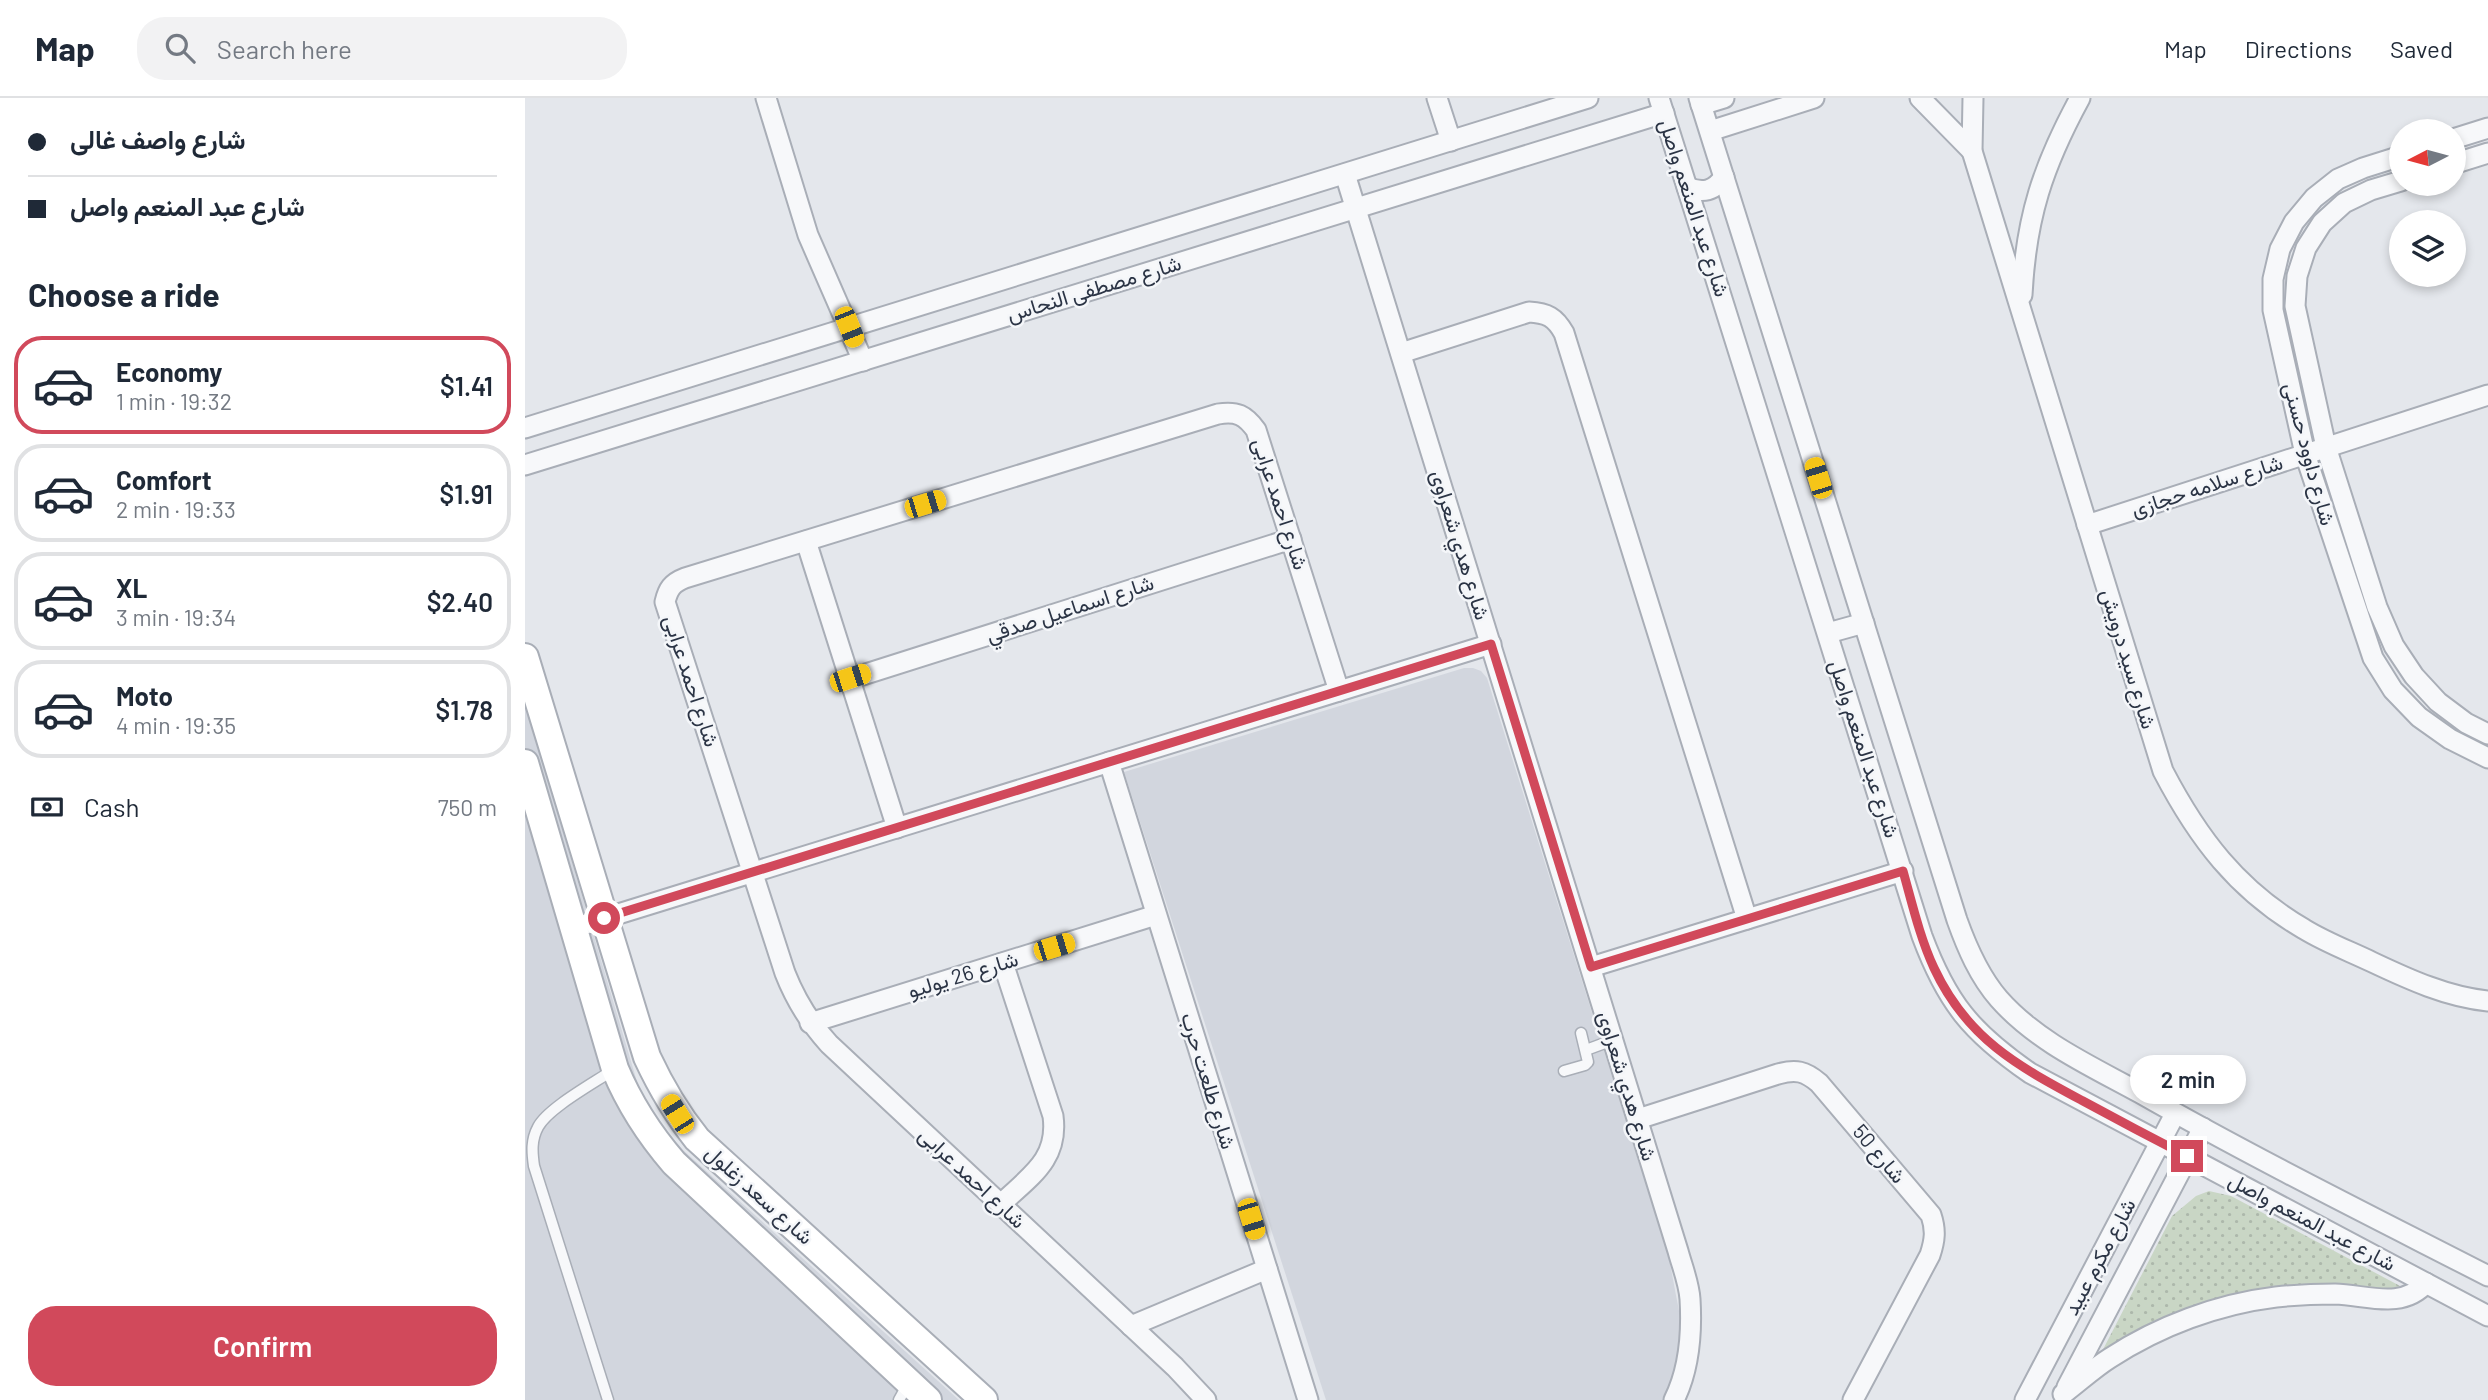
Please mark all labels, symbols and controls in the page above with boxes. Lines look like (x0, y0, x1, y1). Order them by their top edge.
search box (137, 17, 627, 80)
text: Map (35, 28, 95, 68)
icon: search (161, 29, 199, 67)
text: Search here (217, 33, 352, 64)
text: Map (2164, 34, 2207, 63)
text: Directions (2245, 34, 2352, 63)
text: Saved (2390, 34, 2453, 63)
street label: شارع عبد المنعم واصل (1652, 115, 1736, 301)
north arrow (2389, 119, 2466, 196)
map controls (2389, 119, 2466, 287)
text: شارع واصف غالى (70, 123, 245, 154)
text: شارع عبد المنعم واصل (70, 190, 305, 221)
button: layers (2389, 210, 2466, 287)
street label: شارع مصطفى النحاس (1003, 249, 1185, 329)
text: Choose a ride (28, 275, 220, 313)
car (832, 304, 867, 350)
icon: car (32, 354, 95, 417)
text: Economy (116, 356, 222, 387)
text: $1.41 (440, 370, 493, 401)
street label: شارع داوود حسنى (2276, 379, 2342, 529)
text: 1 min · 19:32 (116, 387, 232, 415)
street label: شارع احمد عرابى (1246, 435, 1314, 573)
street label: شارع سلامه حجازى (2128, 448, 2286, 524)
car (1802, 455, 1835, 501)
icon: car (32, 462, 95, 525)
text: Comfort (116, 464, 212, 495)
street label: شارع هدي شعراوى (1421, 467, 1496, 624)
text: $1.91 (440, 478, 493, 509)
car (902, 488, 949, 520)
text: 2 min · 19:33 (116, 495, 236, 523)
street label: شارع اسماعيل صدقي (982, 569, 1158, 652)
icon: car (32, 570, 95, 633)
text: XL (116, 572, 147, 603)
text: $2.40 (427, 586, 493, 617)
street label: شارع سيد درويش (2093, 586, 2163, 732)
text: 3 min · 19:34 (116, 603, 236, 631)
street label: شارع احمد عرابى (657, 612, 725, 750)
street label: شارع عبد المنعم واصل (1822, 656, 1906, 842)
car (827, 662, 874, 694)
icon: car (32, 678, 95, 741)
text: Moto (116, 680, 173, 711)
text: $1.78 (435, 694, 493, 725)
text: 4 min · 19:35 (116, 711, 236, 739)
icon: cash (28, 788, 66, 826)
text: Cash (84, 791, 139, 822)
text: 750 m (438, 793, 497, 821)
route start (588, 902, 620, 934)
car (1031, 931, 1078, 963)
street label: شارع 26 يوليو (904, 945, 1022, 1005)
street label: شارع هدي شعراوى (1588, 1008, 1663, 1165)
street label: شارع طلعت حرب (1174, 1009, 1242, 1153)
callout: 2 min (2129, 1054, 2245, 1104)
text: 2 min (2161, 1065, 2215, 1093)
car (657, 1091, 698, 1137)
street label: شارع 50 (1846, 1119, 1912, 1189)
street label: شارع احمد عرابى (912, 1121, 1032, 1235)
street label: شارع سعد زغلول (699, 1139, 819, 1251)
route end (2171, 1140, 2203, 1172)
street label: شارع عبد المنعم واصل (2224, 1166, 2400, 1278)
street label: شارع مكرم عبيد (2057, 1194, 2143, 1320)
car (1235, 1196, 1268, 1242)
button: Confirm (28, 1306, 497, 1386)

